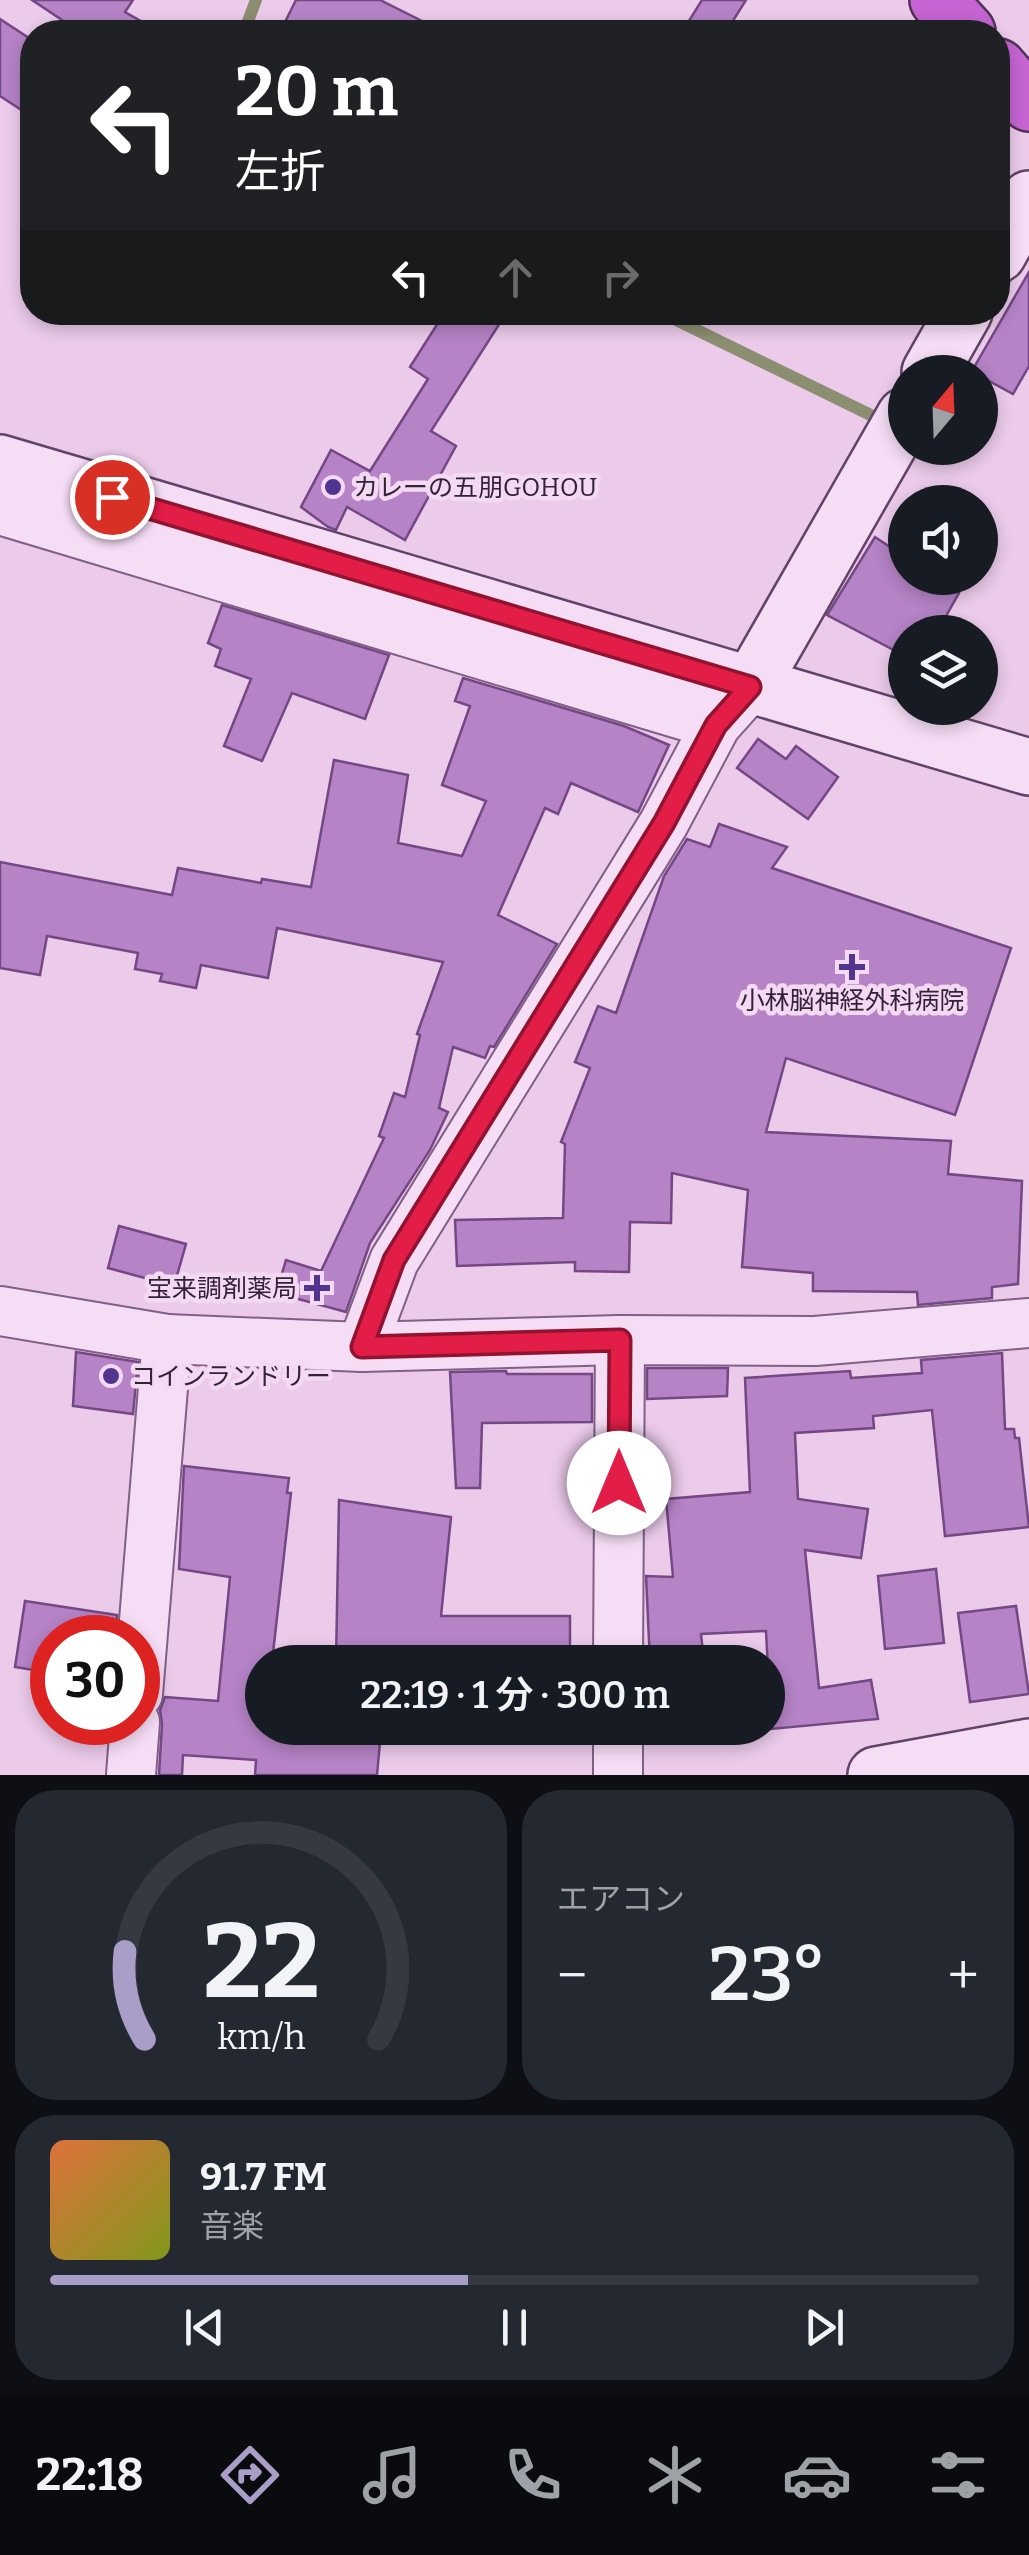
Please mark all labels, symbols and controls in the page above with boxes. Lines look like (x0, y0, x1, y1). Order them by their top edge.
text: 20 m (235, 50, 398, 134)
icon: left (70, 60, 200, 190)
text: 左折 (235, 145, 325, 199)
icon: left (383, 250, 438, 305)
icon: ahead (488, 250, 543, 305)
icon: right (593, 250, 648, 305)
north arrow (888, 355, 998, 465)
map controls (888, 355, 998, 725)
pin (70, 455, 155, 540)
icon: arrive (85, 470, 140, 525)
place label: カレーの五朋GOHOU (353, 473, 598, 503)
marker: カレーの五朋GOHOU (322, 476, 344, 498)
button: sound (888, 485, 998, 595)
button: layers (888, 615, 998, 725)
marker: 小林脳神経外科病院 (839, 954, 865, 980)
place label: 小林脳神経外科病院 (739, 986, 965, 1016)
place label: 宝来調剤薬局 (147, 1274, 297, 1304)
marker: 宝来調剤薬局 (306, 1277, 328, 1299)
place label: コインランドリー (131, 1362, 331, 1392)
marker: コインランドリー (100, 1365, 122, 1387)
position arrow (567, 1431, 671, 1535)
speed limit sign: 30 (30, 1615, 160, 1745)
text: 22:19 · 1 分 · 300 m (360, 1672, 670, 1718)
text: エアコン (557, 1880, 685, 1918)
text: 22 (202, 1900, 320, 2025)
text: 23° (708, 1930, 826, 2020)
text: − (557, 1943, 587, 2009)
text: + (948, 1943, 979, 2009)
text: km/h (217, 2016, 305, 2058)
text: 91.7 FM (200, 2154, 327, 2200)
text: 音楽 (200, 2207, 264, 2245)
icon: previous (177, 2300, 232, 2355)
icon: pause (487, 2300, 542, 2355)
icon: next (797, 2300, 852, 2355)
icon: directions (215, 2440, 285, 2510)
icon: music (357, 2440, 427, 2510)
icon: phone (498, 2440, 568, 2510)
icon: climate (640, 2440, 710, 2510)
icon: car (782, 2440, 852, 2510)
icon: filters (923, 2440, 993, 2510)
text: 22:18 (36, 2448, 143, 2502)

